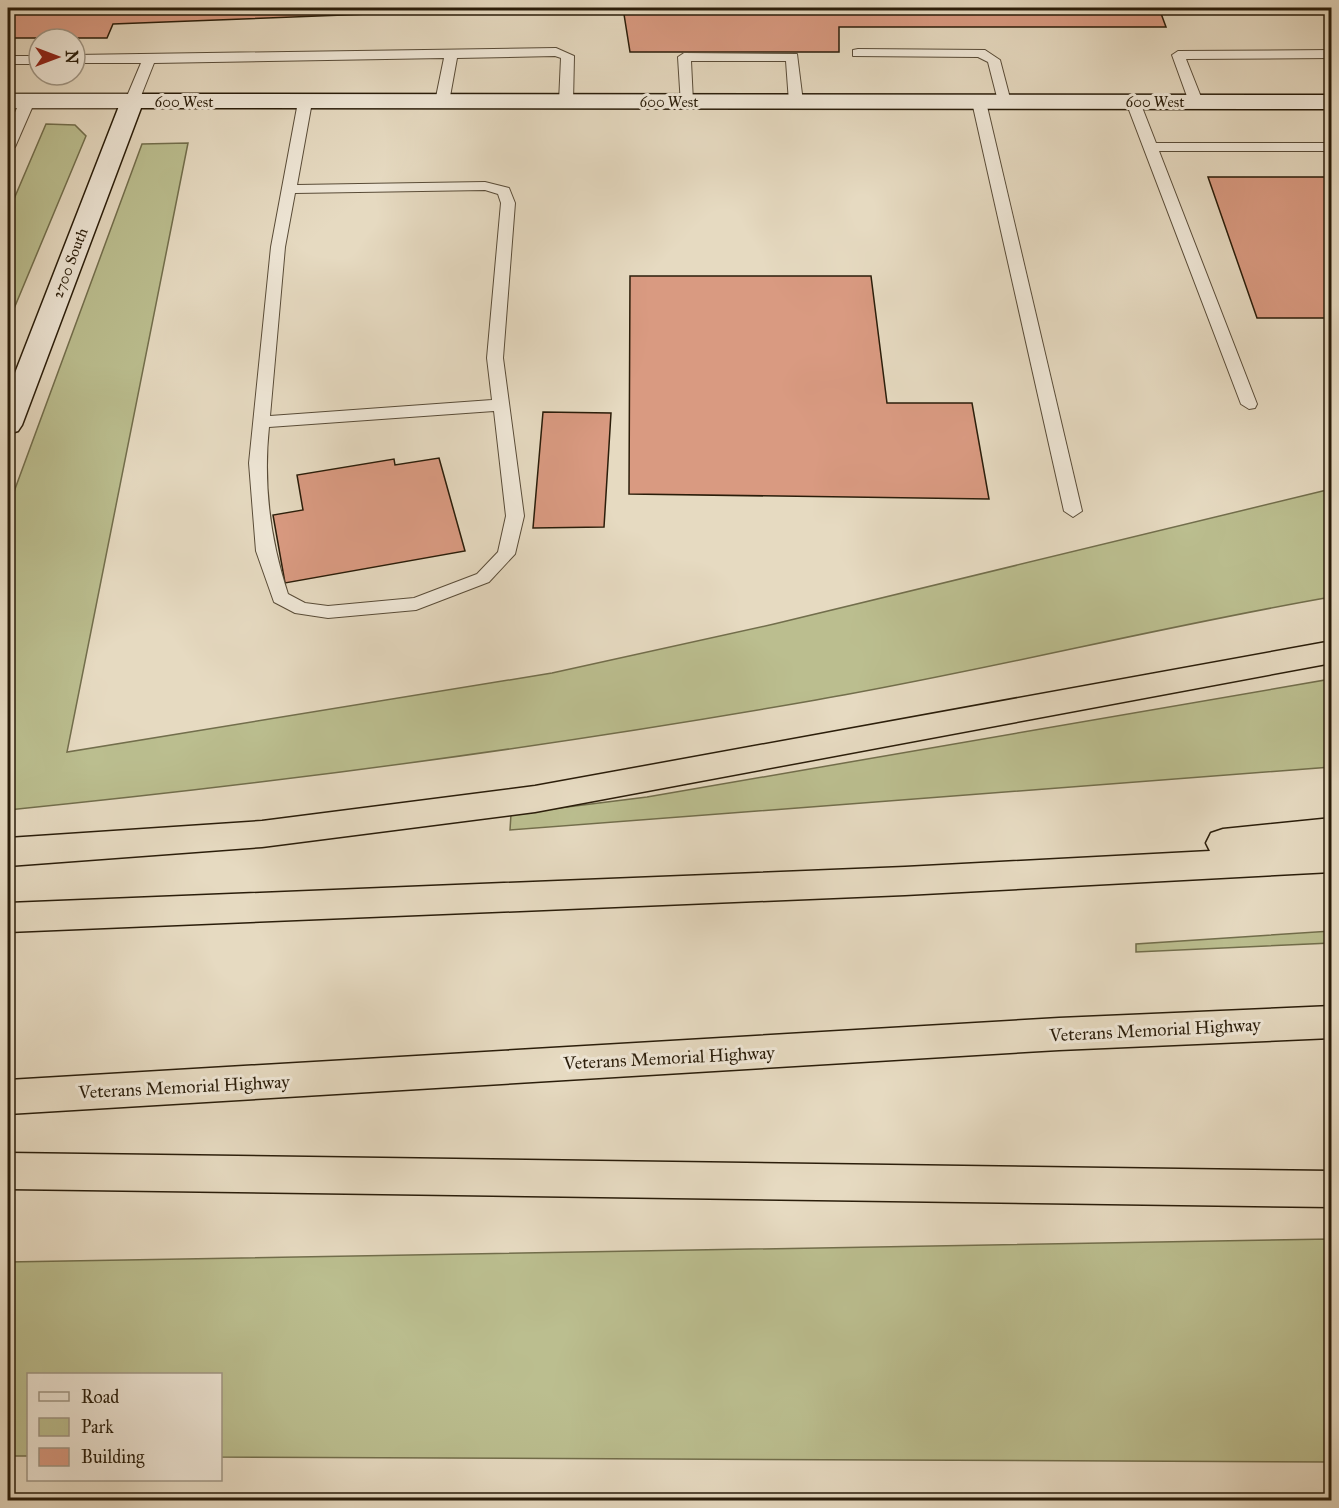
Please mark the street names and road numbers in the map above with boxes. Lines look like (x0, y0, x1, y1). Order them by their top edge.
street label: 600 West (154, 93, 214, 111)
street label: 600 West (639, 93, 699, 111)
street label: 600 West (1125, 93, 1185, 111)
street label: 2700 South (48, 225, 92, 301)
street label: Veterans Memorial Highway (1048, 1013, 1262, 1048)
street label: Veterans Memorial Highway (562, 1041, 776, 1076)
street label: Veterans Memorial Highway (77, 1070, 291, 1105)

